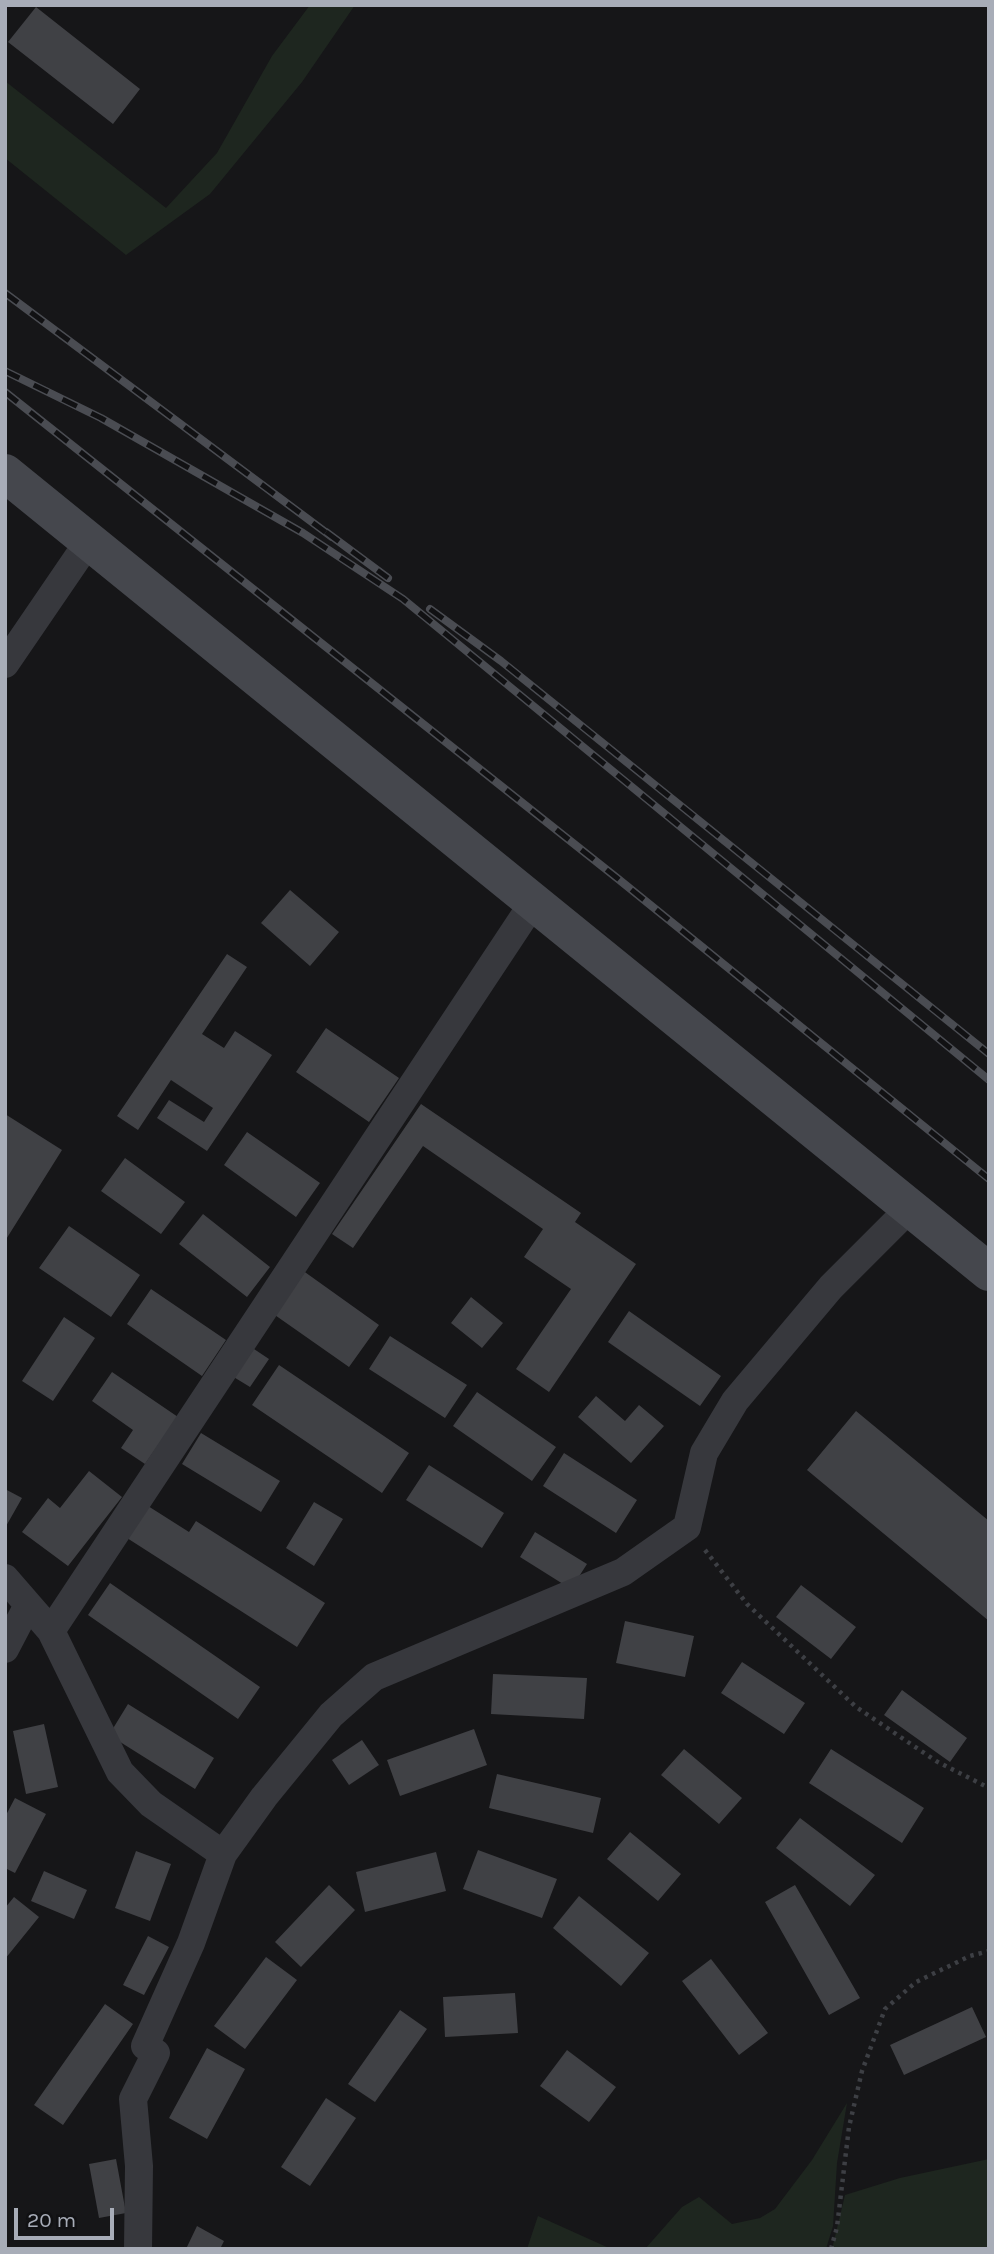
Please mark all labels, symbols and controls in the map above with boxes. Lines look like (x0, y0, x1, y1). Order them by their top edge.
scale bar (18, 2194, 117, 2238)
text: 20 m (27, 2208, 76, 2232)

